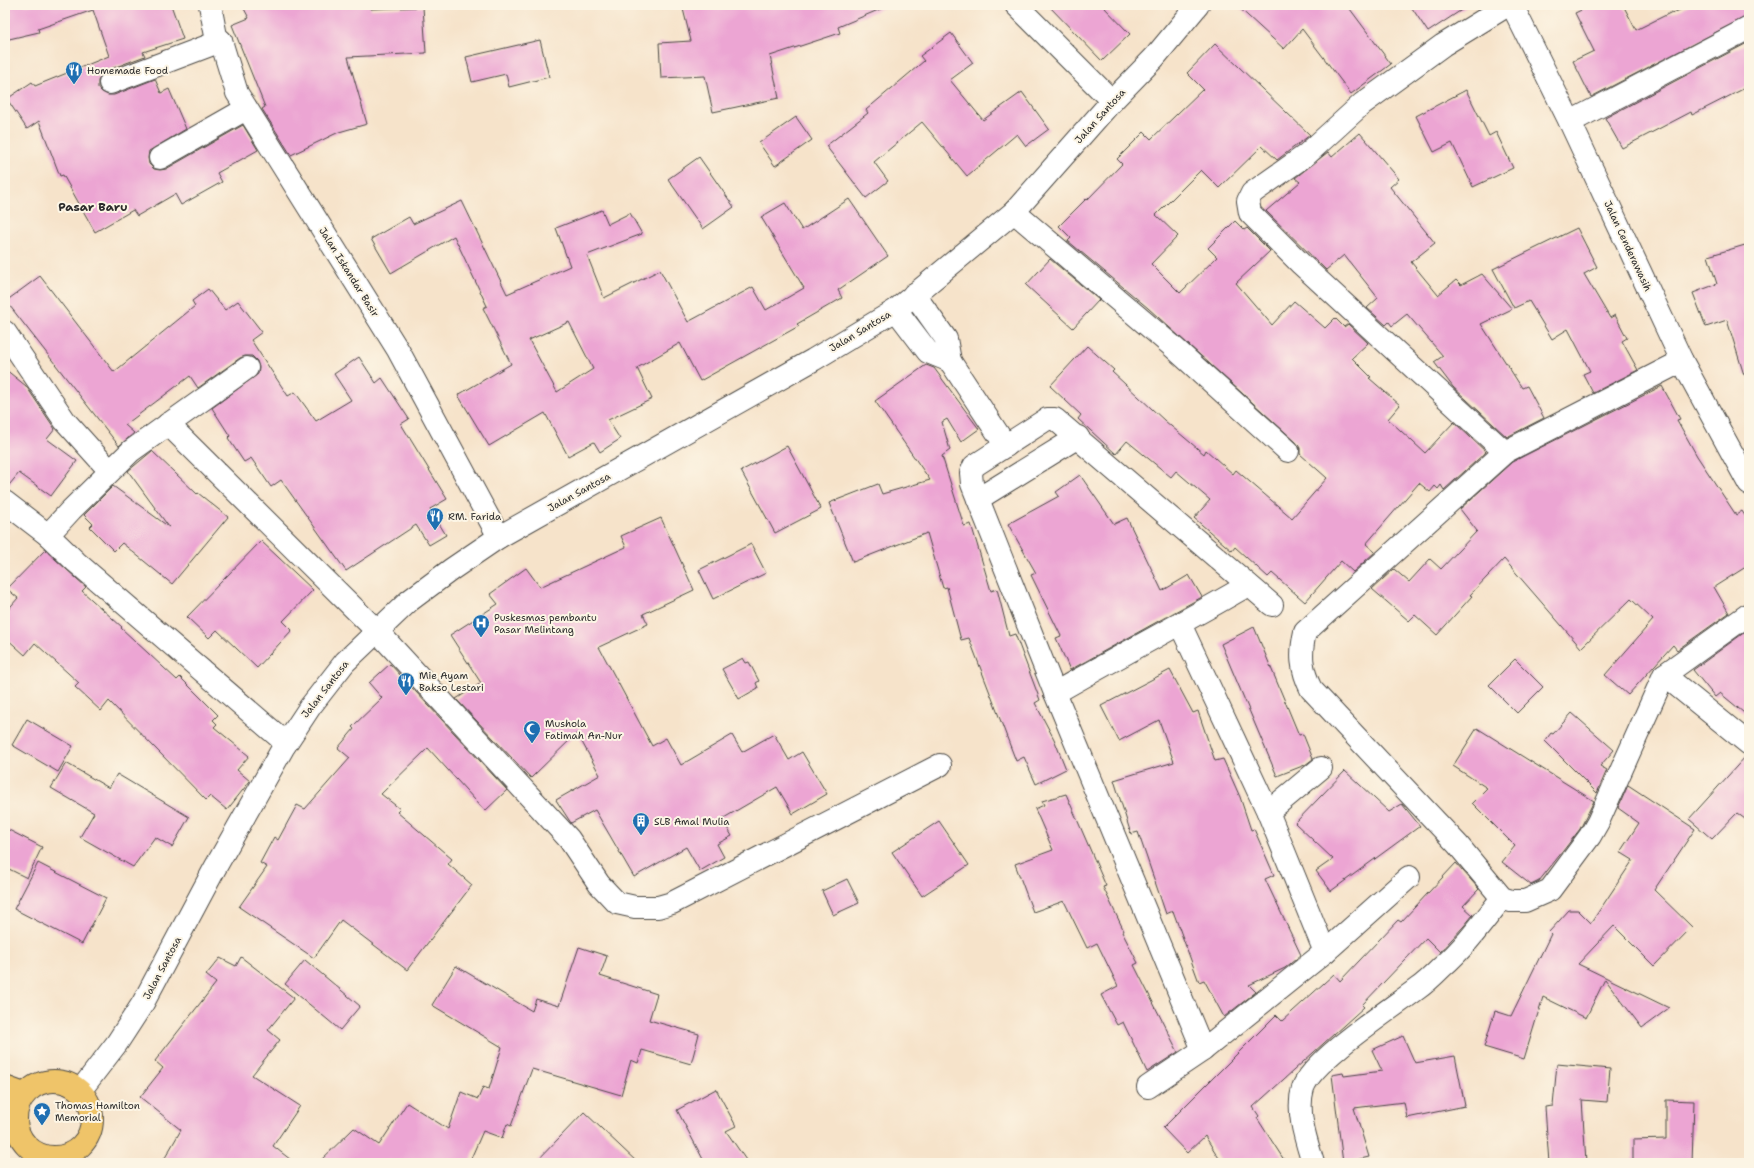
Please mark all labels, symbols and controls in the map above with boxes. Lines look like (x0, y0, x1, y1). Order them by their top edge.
restaurant icon: Homemade Food (64, 60, 84, 85)
place label: Homemade Food (87, 64, 169, 77)
street label: Jalan Santosa (1072, 85, 1129, 146)
district label: Pasar Baru (58, 199, 128, 215)
street label: Jalan Cenderawasih (1601, 199, 1655, 293)
street label: Jalan Iskandar Basir (316, 225, 382, 319)
street label: Jalan Santosa (827, 307, 894, 354)
street label: Jalan Santosa (545, 469, 613, 515)
restaurant icon: RM. Farida (425, 506, 445, 531)
place label: RM. Farida (448, 510, 502, 523)
place label: Puskesmas pembantu Pasar Melintang (494, 611, 597, 636)
hospital icon: Puskesmas pembantu Pasar Melintang (471, 613, 491, 638)
street label: Jalan Santosa (298, 657, 352, 720)
place label: Mie Ayam Bakso Lestari (419, 669, 484, 694)
restaurant icon: Mie Ayam Bakso Lestari (396, 671, 416, 696)
place label: Mushola Fatimah An-Nur (545, 717, 623, 742)
mosque icon: Mushola Fatimah An-Nur (522, 719, 542, 744)
building icon: SLB Amal Mulia (631, 811, 651, 836)
place label: SLB Amal Mulia (654, 815, 730, 828)
street label: Jalan Santosa (140, 934, 184, 1002)
place label: Thomas Hamilton Memorial (55, 1099, 140, 1124)
place icon: Thomas Hamilton Memorial (32, 1101, 52, 1126)

